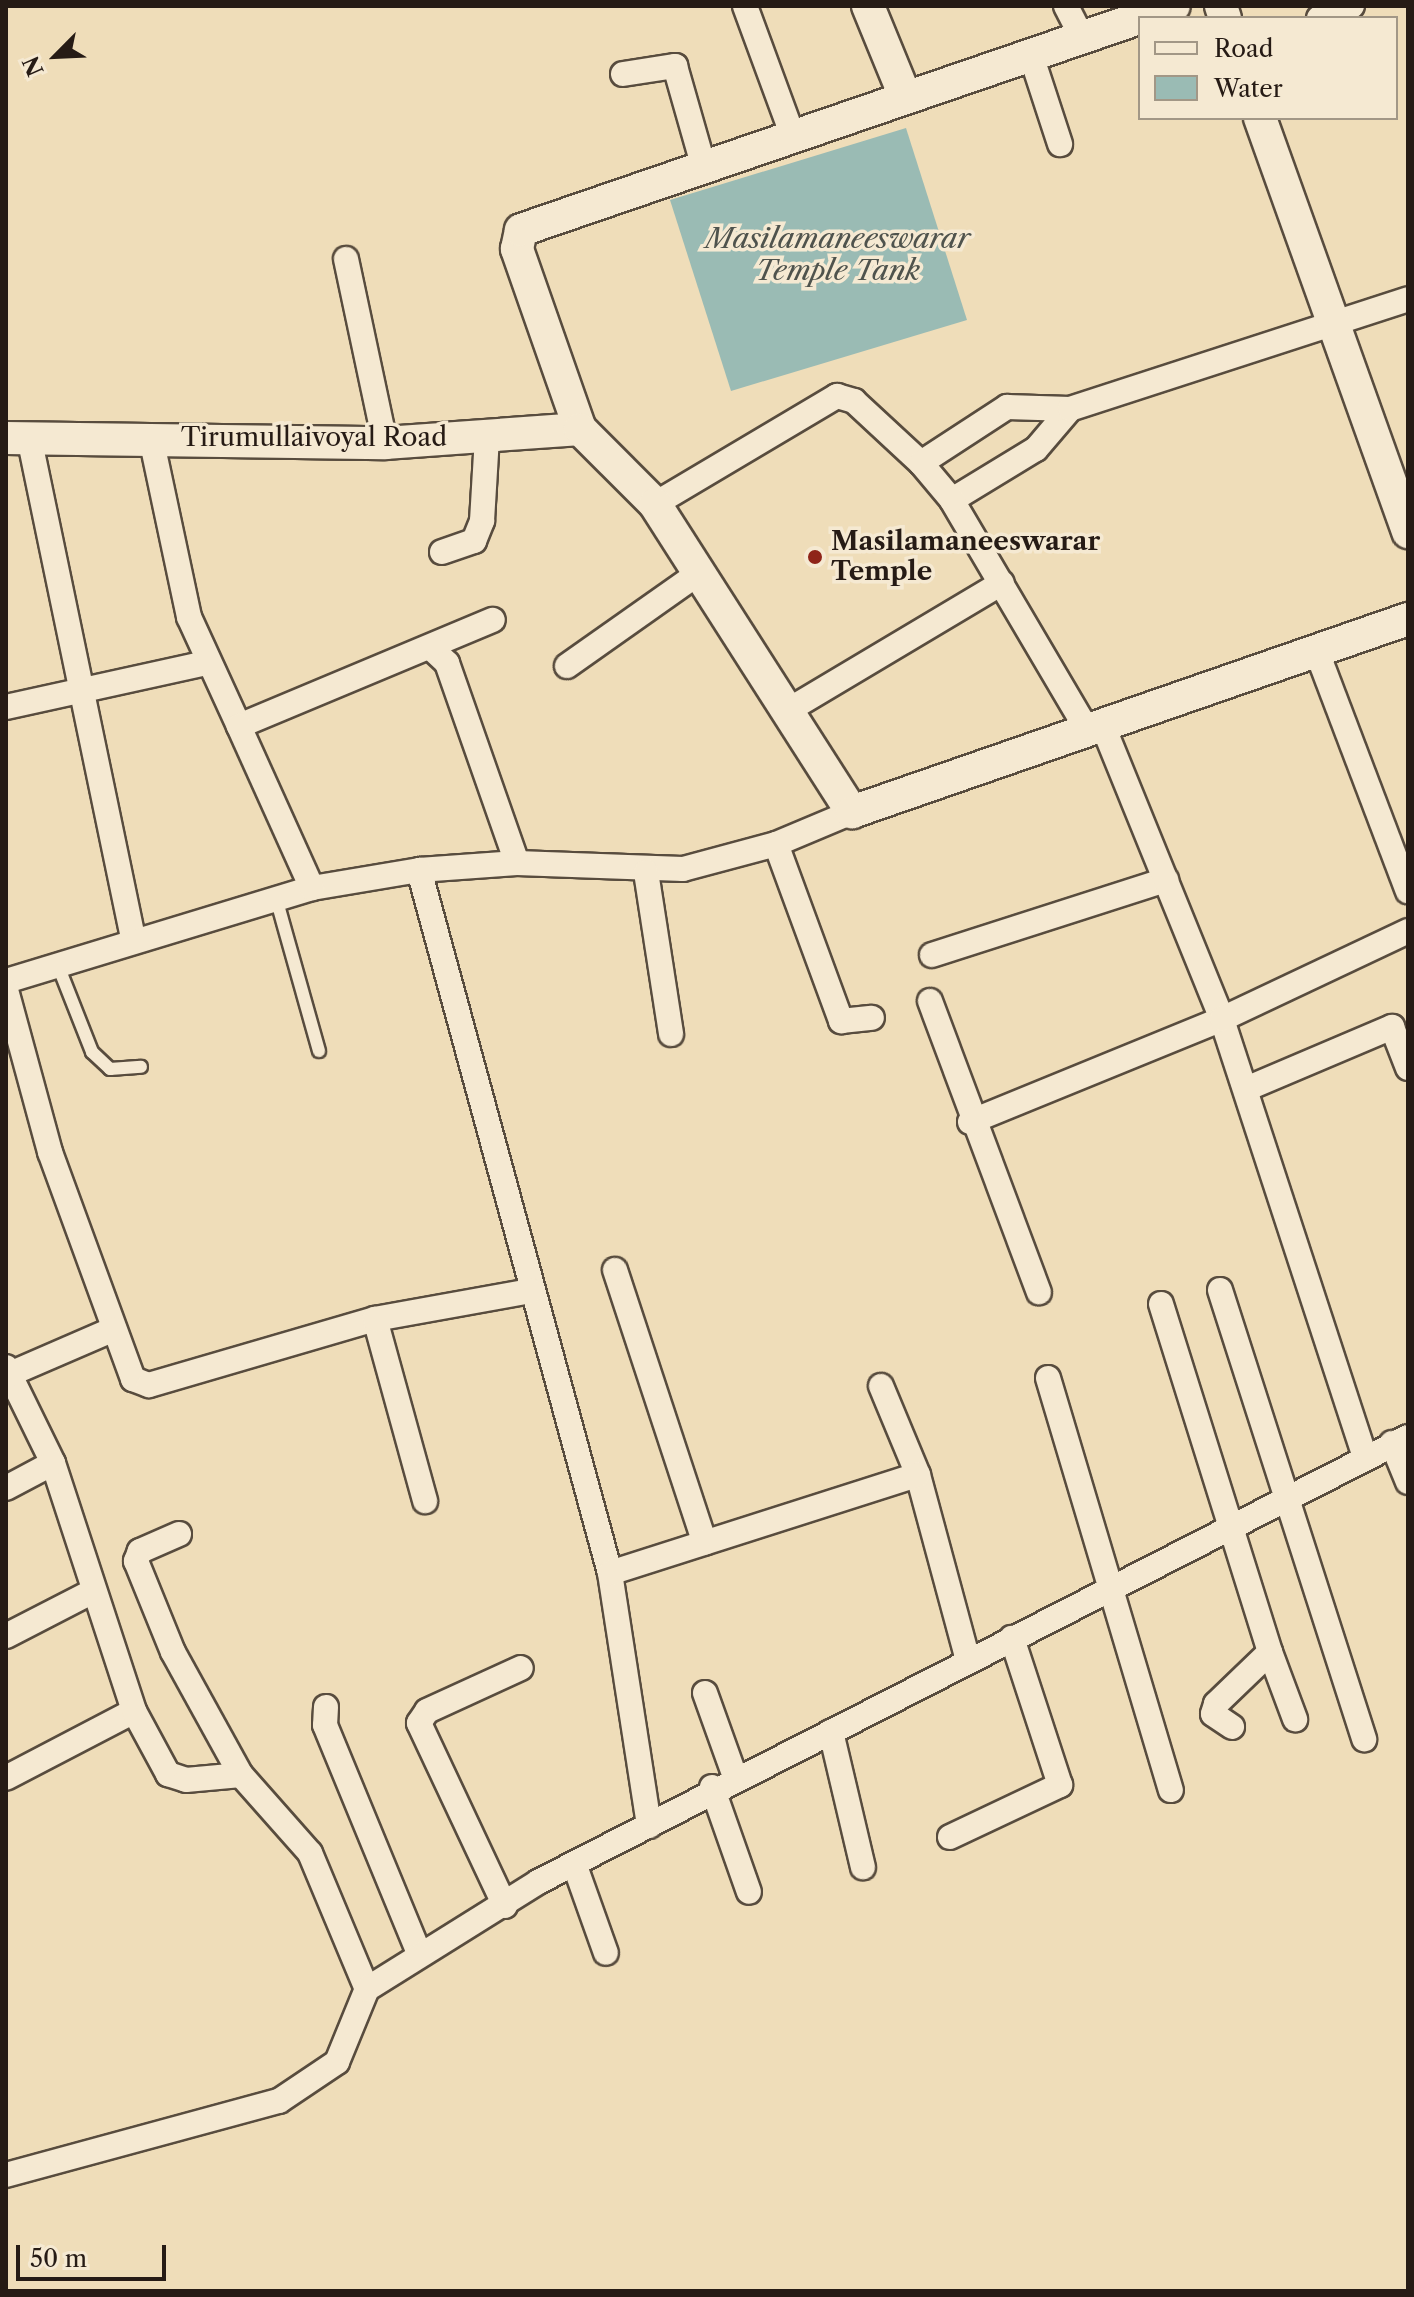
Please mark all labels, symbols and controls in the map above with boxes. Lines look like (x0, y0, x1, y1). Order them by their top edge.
north arrow (16, 16, 96, 96)
legend (1138, 16, 1398, 120)
text: Road (1214, 34, 1273, 63)
text: N (17, 52, 50, 80)
text: Water (1214, 74, 1283, 103)
water label: Masilamaneeswarar Temple Tank (705, 221, 971, 287)
street label: Tirumullaivoyal Road (181, 422, 447, 454)
place label: Masilamaneeswarar Temple (831, 526, 1100, 588)
marker: Masilamaneeswarar Temple (806, 548, 824, 566)
scale bar (20, 2229, 170, 2279)
text: 50 m (30, 2244, 87, 2273)

